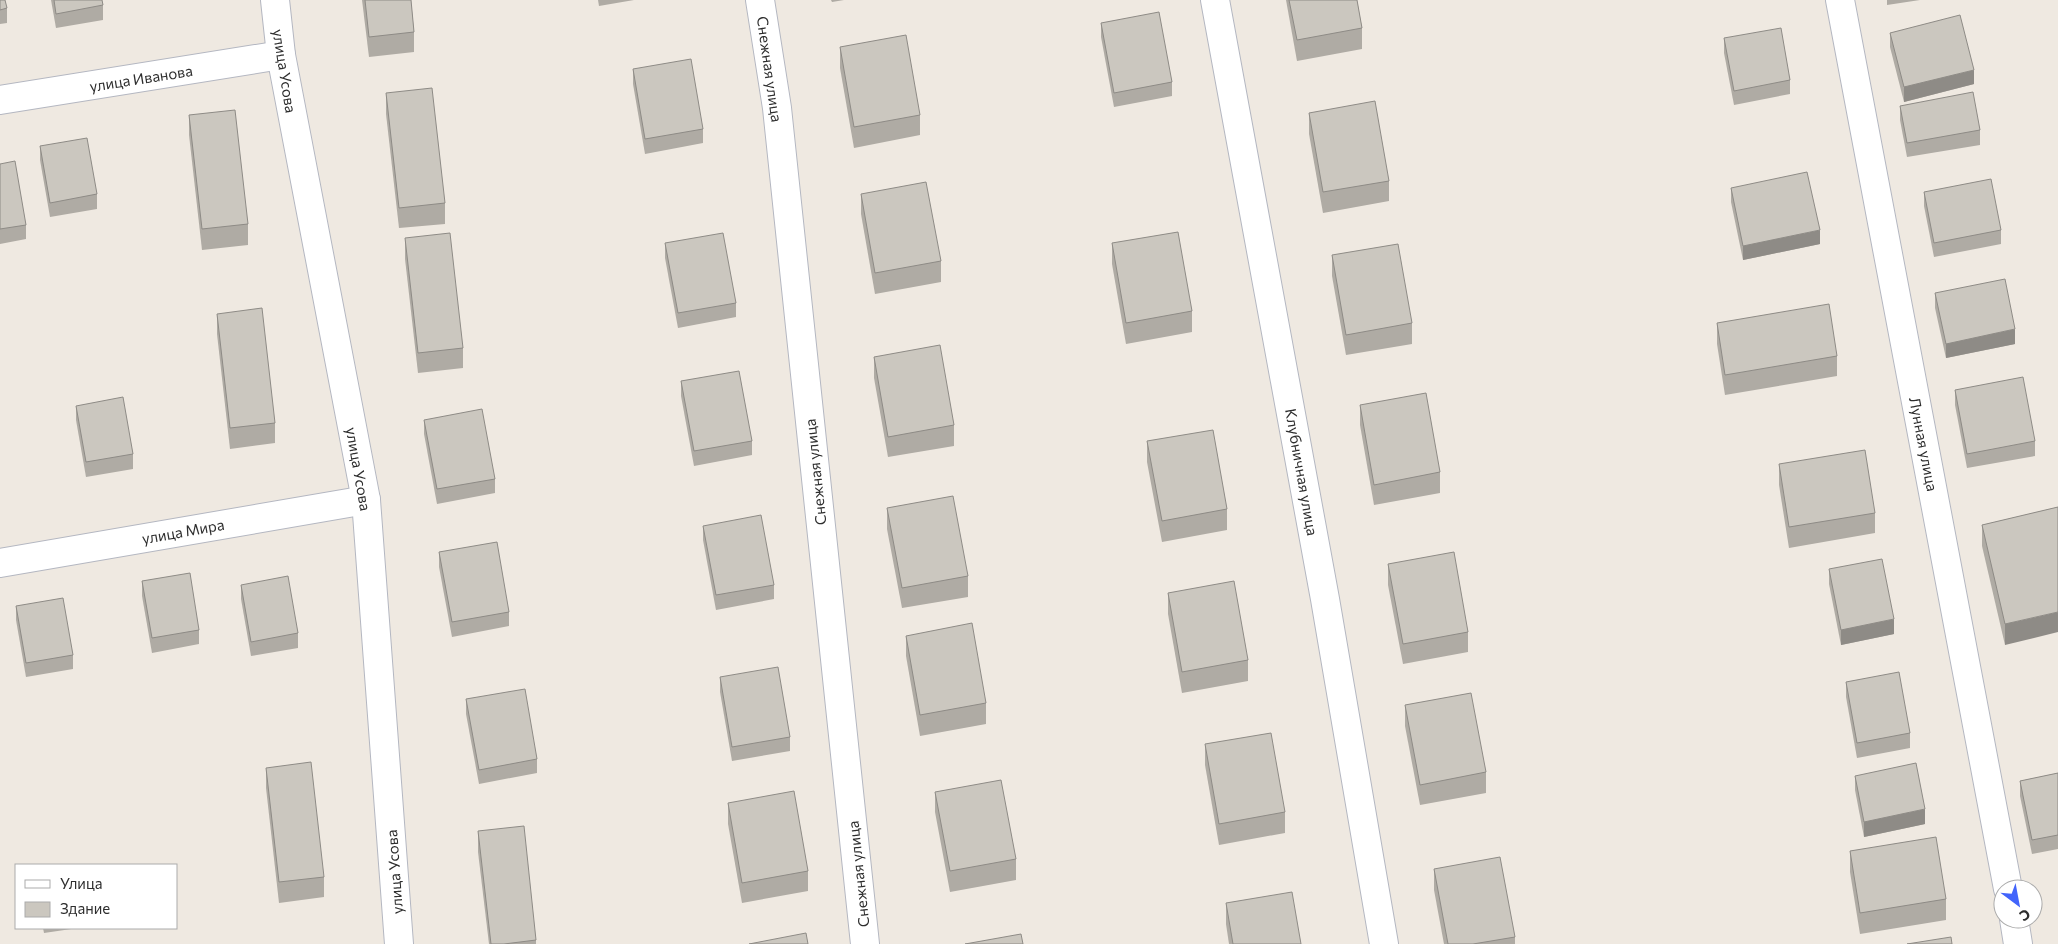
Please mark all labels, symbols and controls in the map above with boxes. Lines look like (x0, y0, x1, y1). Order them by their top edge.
street label: Снежная улица (754, 15, 786, 123)
street label: улица Усова (269, 28, 301, 114)
street label: улица Иванова (88, 61, 194, 95)
street label: Лунная улица (1906, 395, 1942, 493)
street label: Клубничная улица (1282, 407, 1322, 537)
street label: Снежная улица (800, 418, 830, 526)
street label: улица Усова (343, 426, 375, 512)
street label: улица Мира (140, 515, 226, 547)
street label: Снежная улица (843, 820, 873, 928)
street label: улица Усова (382, 829, 406, 915)
legend (15, 864, 178, 929)
text: Улица (60, 874, 102, 892)
north arrow (1993, 879, 2043, 929)
text: Здание (60, 899, 110, 917)
text: С (2017, 906, 2034, 925)

